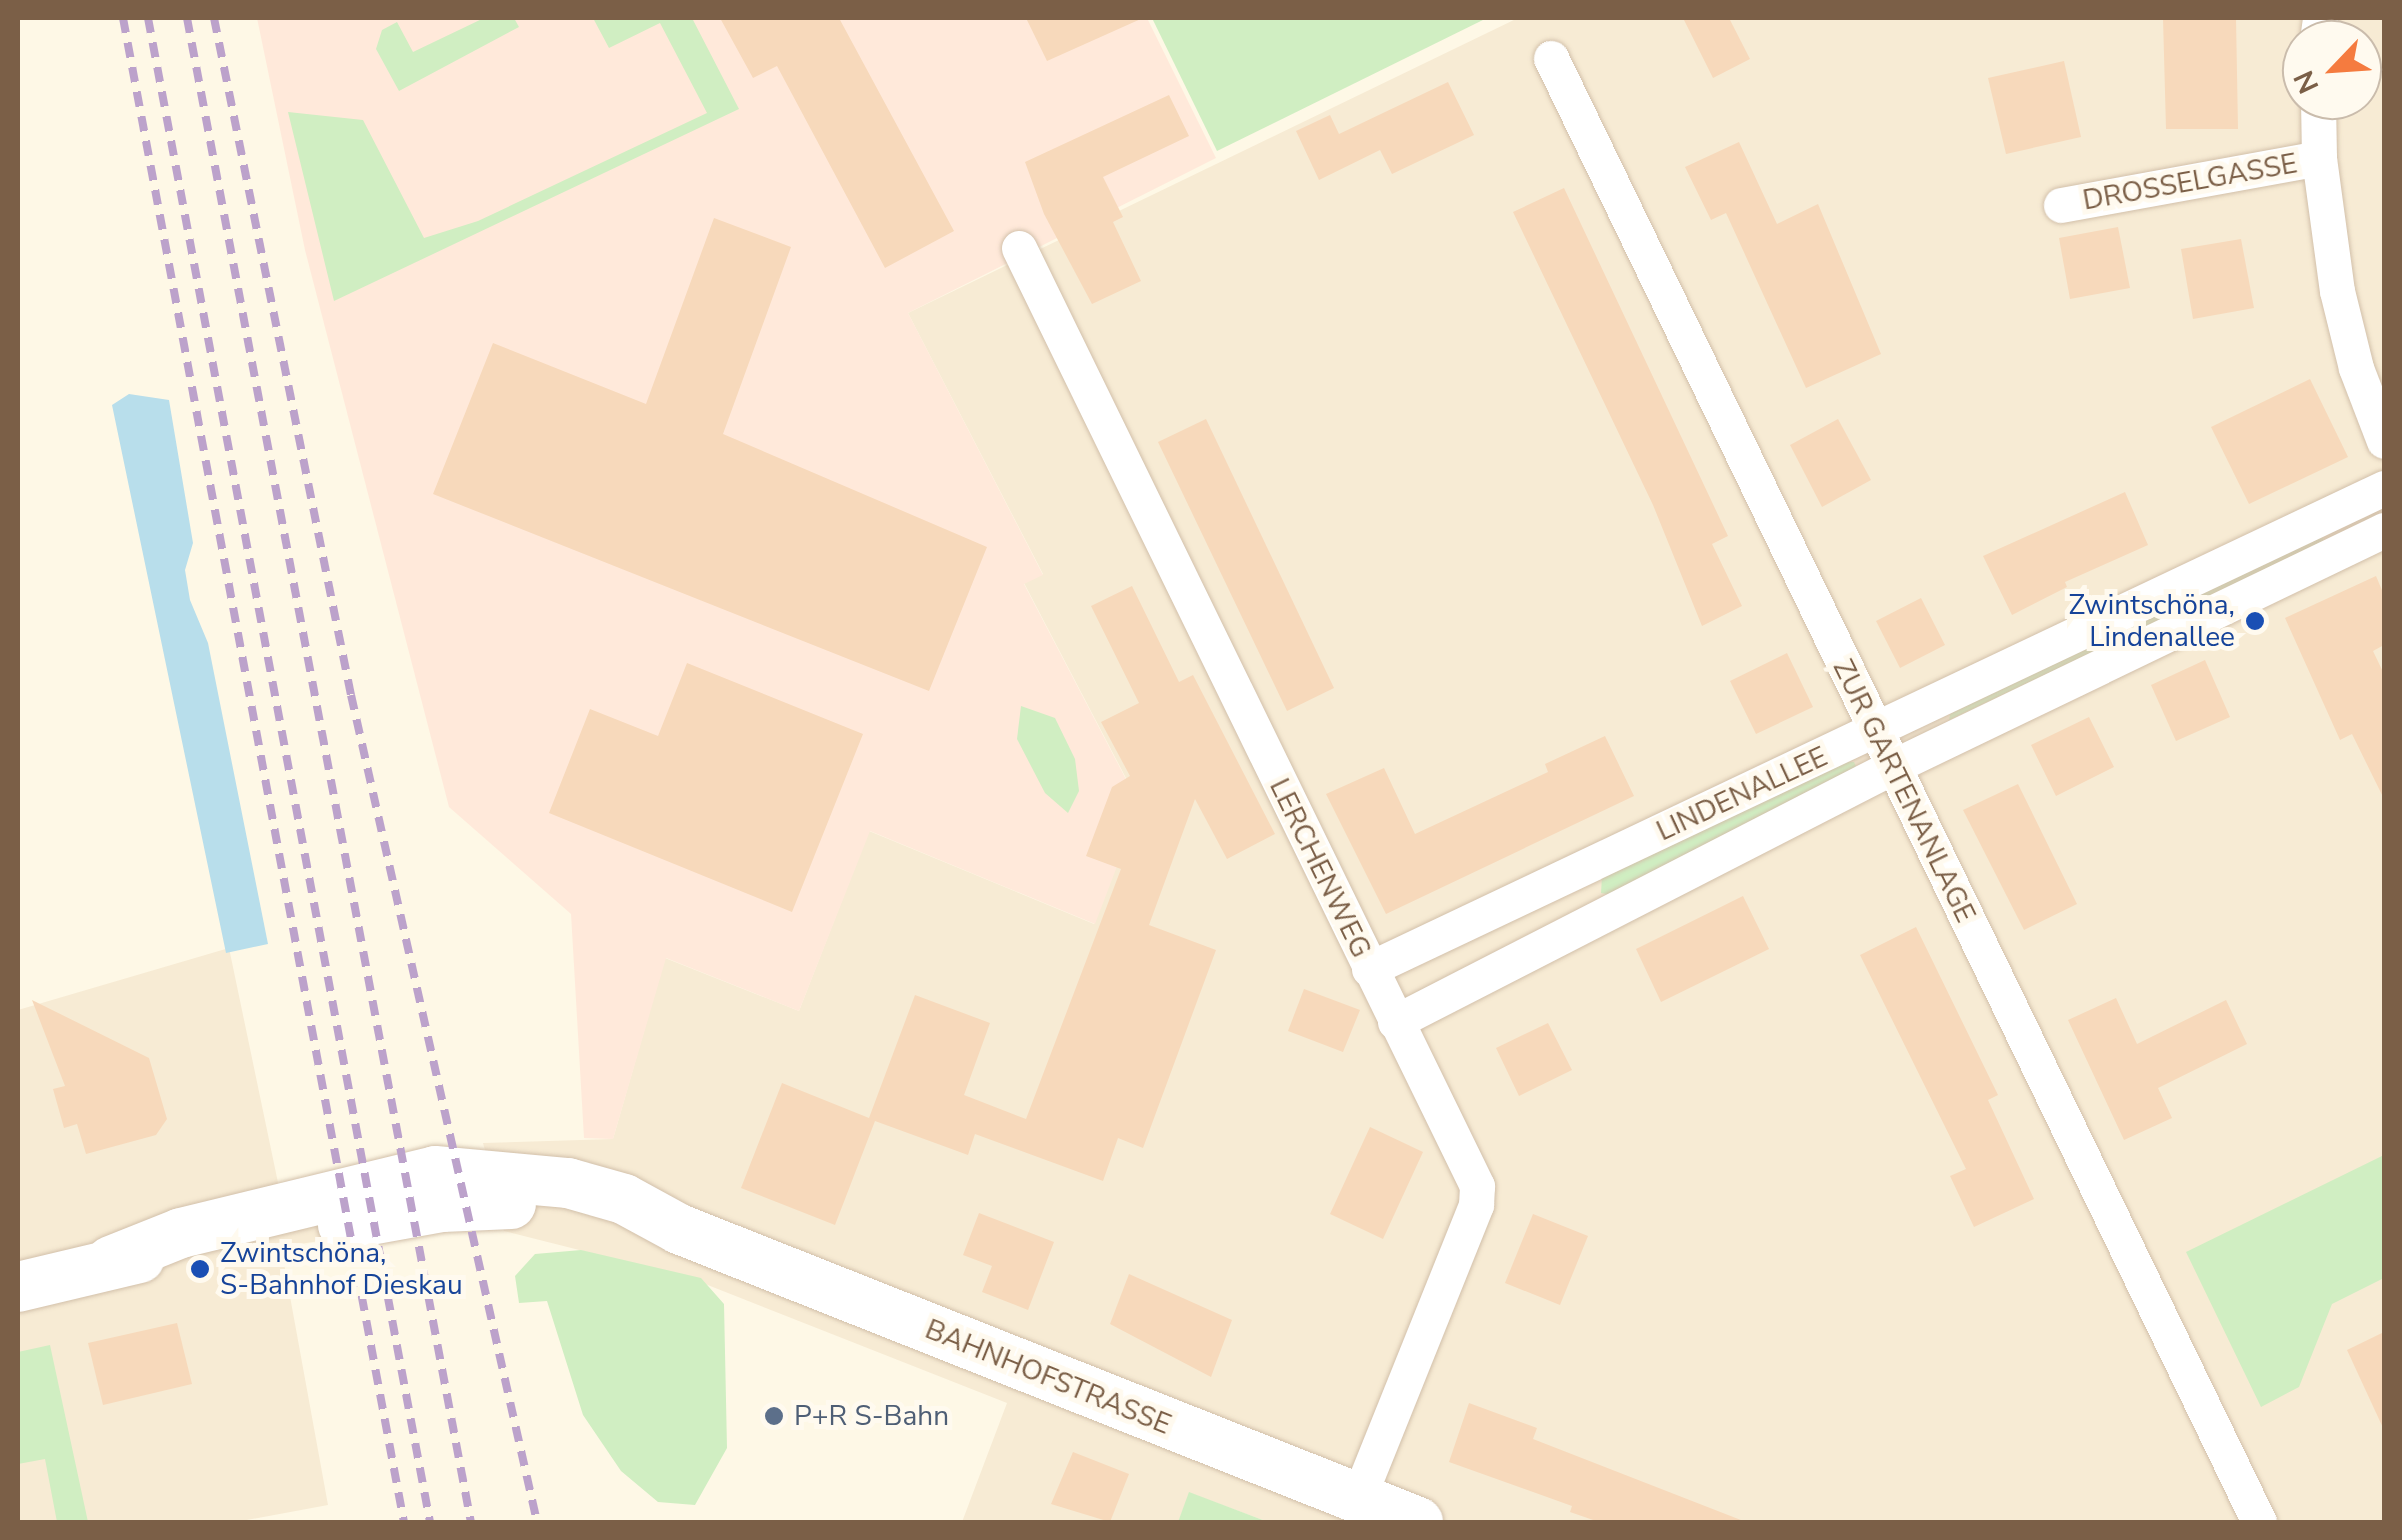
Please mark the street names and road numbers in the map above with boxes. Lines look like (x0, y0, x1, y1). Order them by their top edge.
street label: DROSSELGASSE (2080, 147, 2300, 217)
street label: ZUR GARTENANLAGE (1826, 654, 1982, 928)
street label: LINDENALLEE (1651, 740, 1833, 848)
street label: LERCHENWEG (1262, 773, 1378, 963)
street label: BAHNHOFSTRASSE (920, 1312, 1176, 1442)

